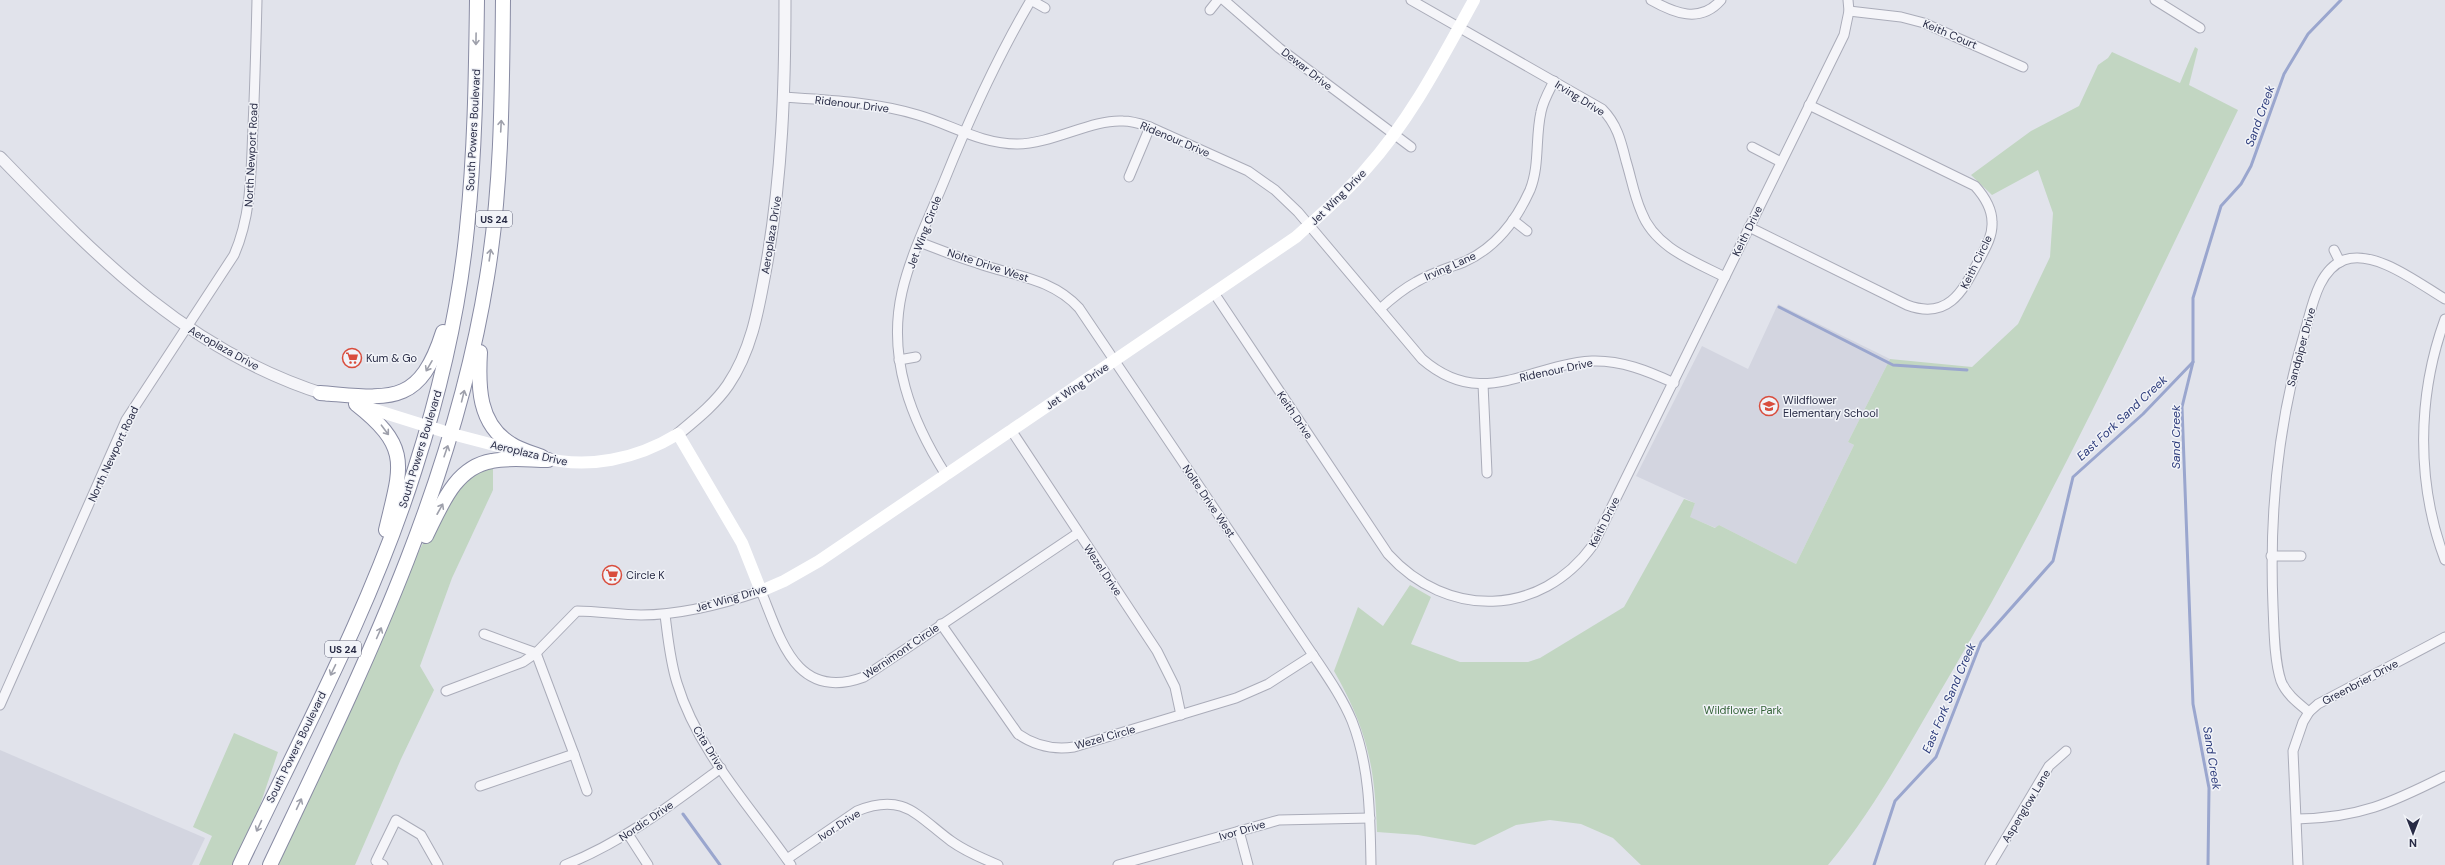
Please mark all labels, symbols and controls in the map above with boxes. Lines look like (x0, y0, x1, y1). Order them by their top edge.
street label: Keith Court (1921, 16, 1979, 52)
one-way arrow (473, 32, 480, 45)
street label: Dewar Drive (1279, 45, 1335, 93)
street label: South Powers Boulevard (463, 68, 483, 191)
street label: Irving Drive (1552, 77, 1608, 119)
water label: Sand Creek (2242, 82, 2279, 149)
street label: Ridenour Drive (814, 93, 890, 115)
street label: North Newport Road (241, 103, 261, 207)
street label: Ridenour Drive (1138, 118, 1212, 160)
one-way arrow (497, 120, 505, 133)
street label: Jet Wing Drive (1307, 166, 1369, 228)
street label: Jet Wing Circle (904, 194, 944, 270)
street label: Aeroplaza Drive (758, 195, 784, 275)
street label: Keith Drive (1729, 203, 1765, 259)
road number: US 24 (476, 211, 512, 227)
street label: Keith Circle (1957, 233, 1995, 291)
street label: Nolte Drive West (946, 245, 1030, 285)
street label: Irving Lane (1422, 248, 1478, 284)
one-way arrow (487, 249, 494, 262)
street label: Sandpiper Drive (2284, 306, 2318, 388)
street label: Aeroplaza Drive (186, 323, 262, 373)
supermarket icon: Kum & Go (341, 347, 363, 369)
place label: Kum & Go (366, 351, 417, 365)
street label: Ridenour Drive (1518, 355, 1594, 385)
one-way arrow (425, 360, 433, 372)
street label: Jet Wing Drive (1043, 360, 1111, 412)
water label: East Fork Sand Creek (2073, 371, 2171, 464)
street label: South Powers Boulevard (395, 388, 445, 510)
street label: Keith Drive (1274, 388, 1316, 442)
one-way arrow (459, 390, 467, 403)
place label: Wildflower Elementary School (1783, 393, 1878, 420)
school or university icon: Wildflower Elementary School (1758, 395, 1780, 417)
street label: North Newport Road (85, 404, 141, 504)
water label: Sand Creek (2168, 404, 2184, 469)
one-way arrow (381, 424, 389, 435)
street label: Aeroplaza Drive (489, 437, 569, 469)
one-way arrow (443, 445, 450, 458)
street label: Nolte Drive West (1179, 462, 1239, 540)
street label: Keith Drive (1585, 495, 1623, 549)
one-way arrow (436, 503, 444, 515)
street label: Wezel Drive (1081, 542, 1125, 598)
supermarket icon: Circle K (601, 564, 623, 586)
place label: Circle K (626, 568, 665, 582)
street label: Jet Wing Drive (694, 581, 768, 615)
street label: Wernimont Circle (860, 620, 942, 682)
one-way arrow (376, 627, 383, 639)
water label: East Fork Sand Creek (1919, 640, 1980, 756)
road number: US 24 (325, 641, 361, 657)
street label: Greenbrier Drive (2320, 656, 2400, 708)
one-way arrow (329, 664, 336, 676)
street label: South Powers Boulevard (263, 689, 329, 805)
park label: Wildflower Park (1704, 703, 1783, 717)
street label: Wezel Circle (1073, 722, 1137, 752)
street label: Cita Drive (690, 723, 728, 773)
water label: Sand Creek (2199, 725, 2225, 792)
street label: Aspenglow Lane (1999, 767, 2053, 845)
street label: Nordic Drive (616, 798, 676, 844)
one-way arrow (296, 799, 303, 811)
street label: Ivor Drive (815, 806, 863, 844)
north arrow (2393, 813, 2433, 853)
street label: Ivor Drive (1217, 817, 1267, 843)
one-way arrow (255, 819, 262, 831)
text: N (2409, 836, 2417, 850)

